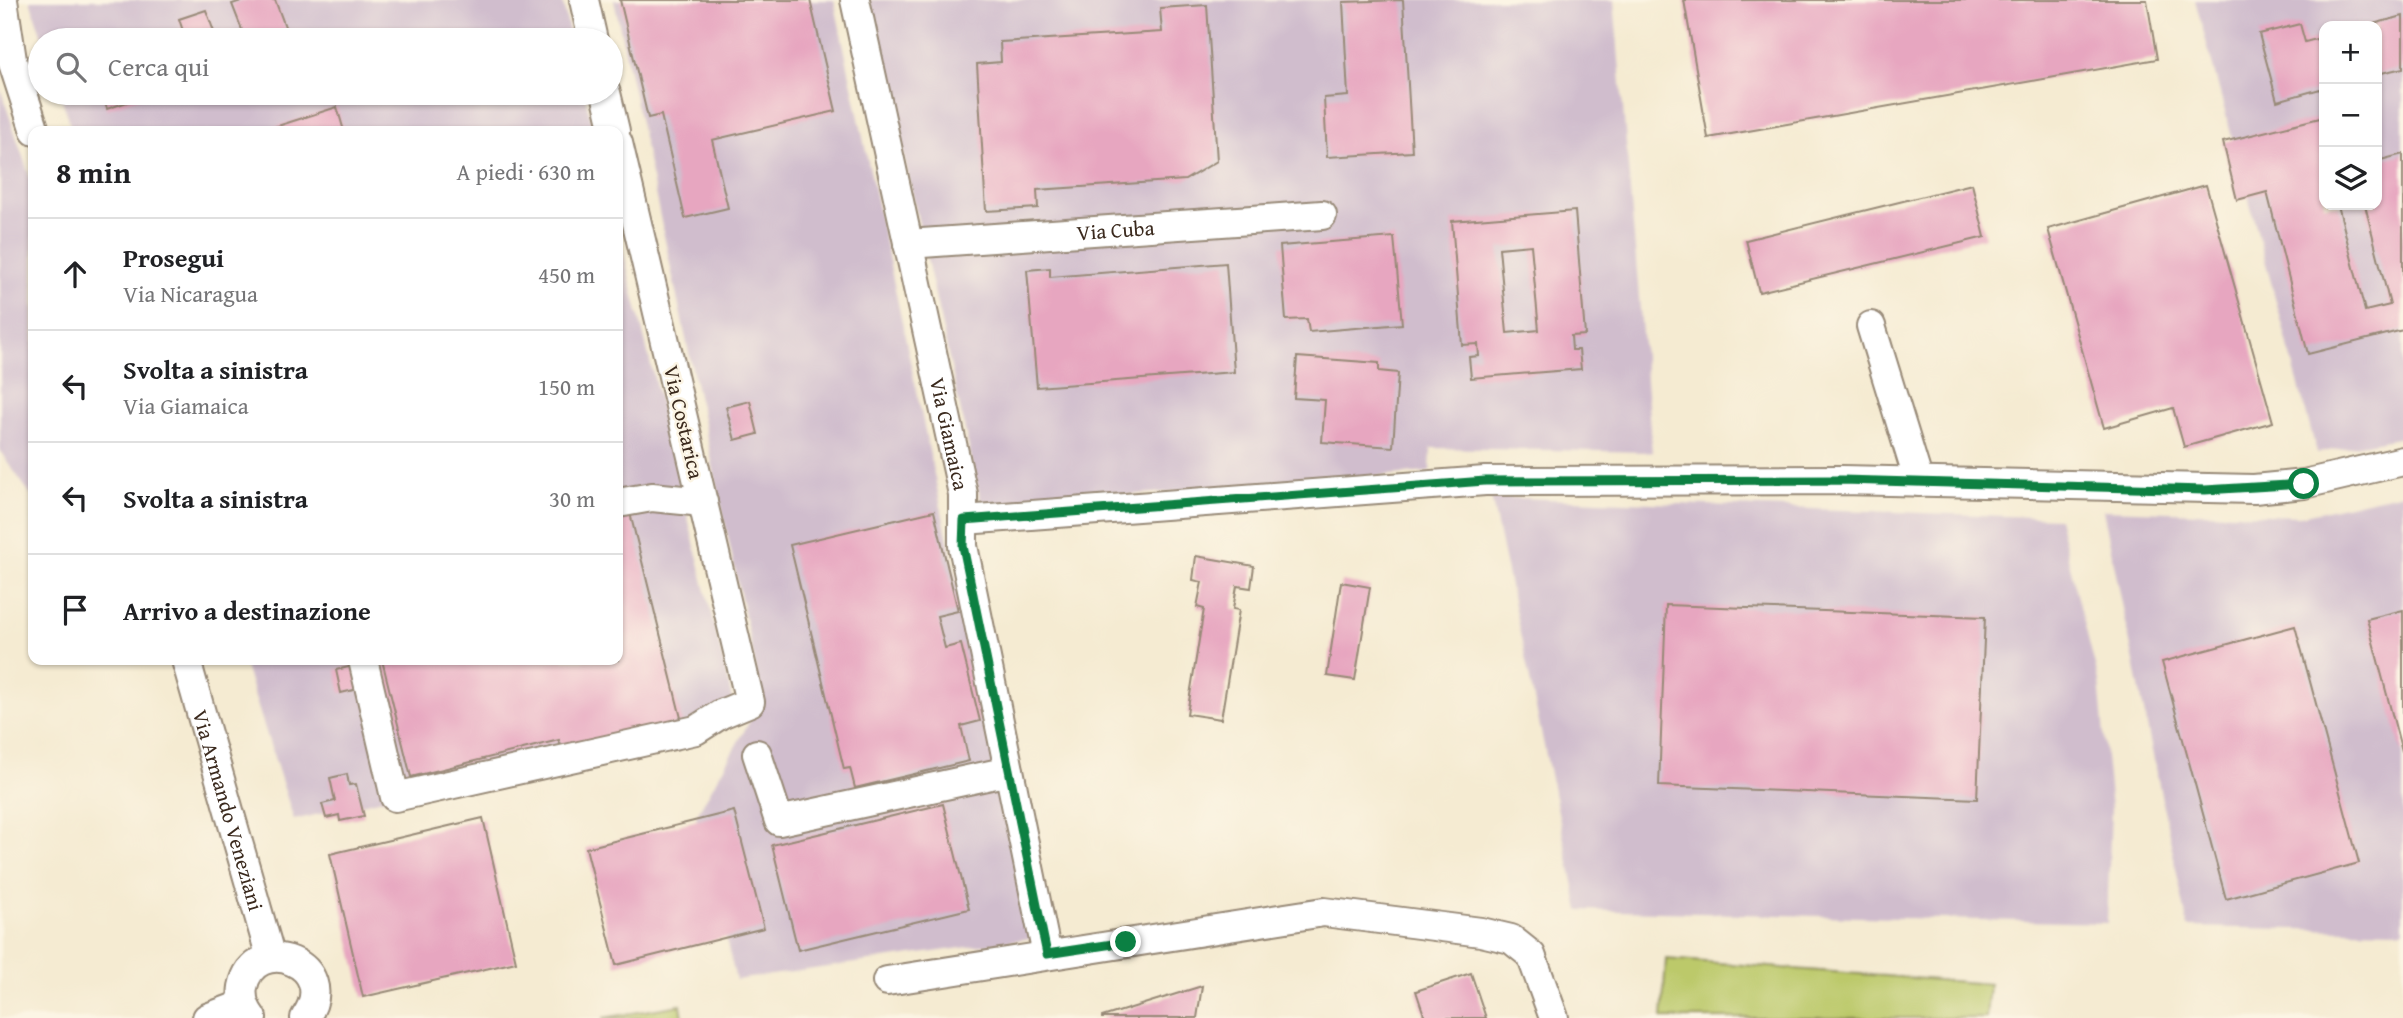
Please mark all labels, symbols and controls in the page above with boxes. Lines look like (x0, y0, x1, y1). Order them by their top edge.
map controls (2319, 21, 2382, 210)
button: + (2319, 21, 2382, 84)
search box (28, 28, 623, 105)
text: Cerca qui (108, 47, 209, 86)
icon: search (52, 48, 90, 86)
button: − (2319, 84, 2382, 147)
button: layers (2319, 147, 2382, 210)
text: 8 min (56, 150, 131, 194)
text: A piedi · 630 m (457, 155, 595, 188)
street label: Via Cuba (1076, 211, 1155, 248)
text: Prosegui (123, 238, 224, 277)
icon: ahead (56, 255, 94, 293)
text: 450 m (538, 258, 595, 291)
text: Via Nicaragua (123, 277, 258, 310)
text: Svolta a sinistra (123, 350, 308, 389)
street label: Via Costarica (656, 362, 712, 482)
icon: left (56, 367, 94, 405)
text: 150 m (538, 370, 595, 403)
street label: Via Giamaica (922, 374, 977, 493)
text: Via Giamaica (123, 389, 249, 422)
route start (2288, 468, 2319, 499)
icon: left (56, 479, 94, 517)
text: Svolta a sinistra (123, 479, 308, 518)
text: 30 m (549, 482, 595, 515)
icon: arrive (56, 591, 94, 629)
text: Arrivo a destinazione (123, 591, 371, 630)
street label: Via Armando Veneziani (185, 706, 272, 914)
route end (1110, 926, 1141, 957)

